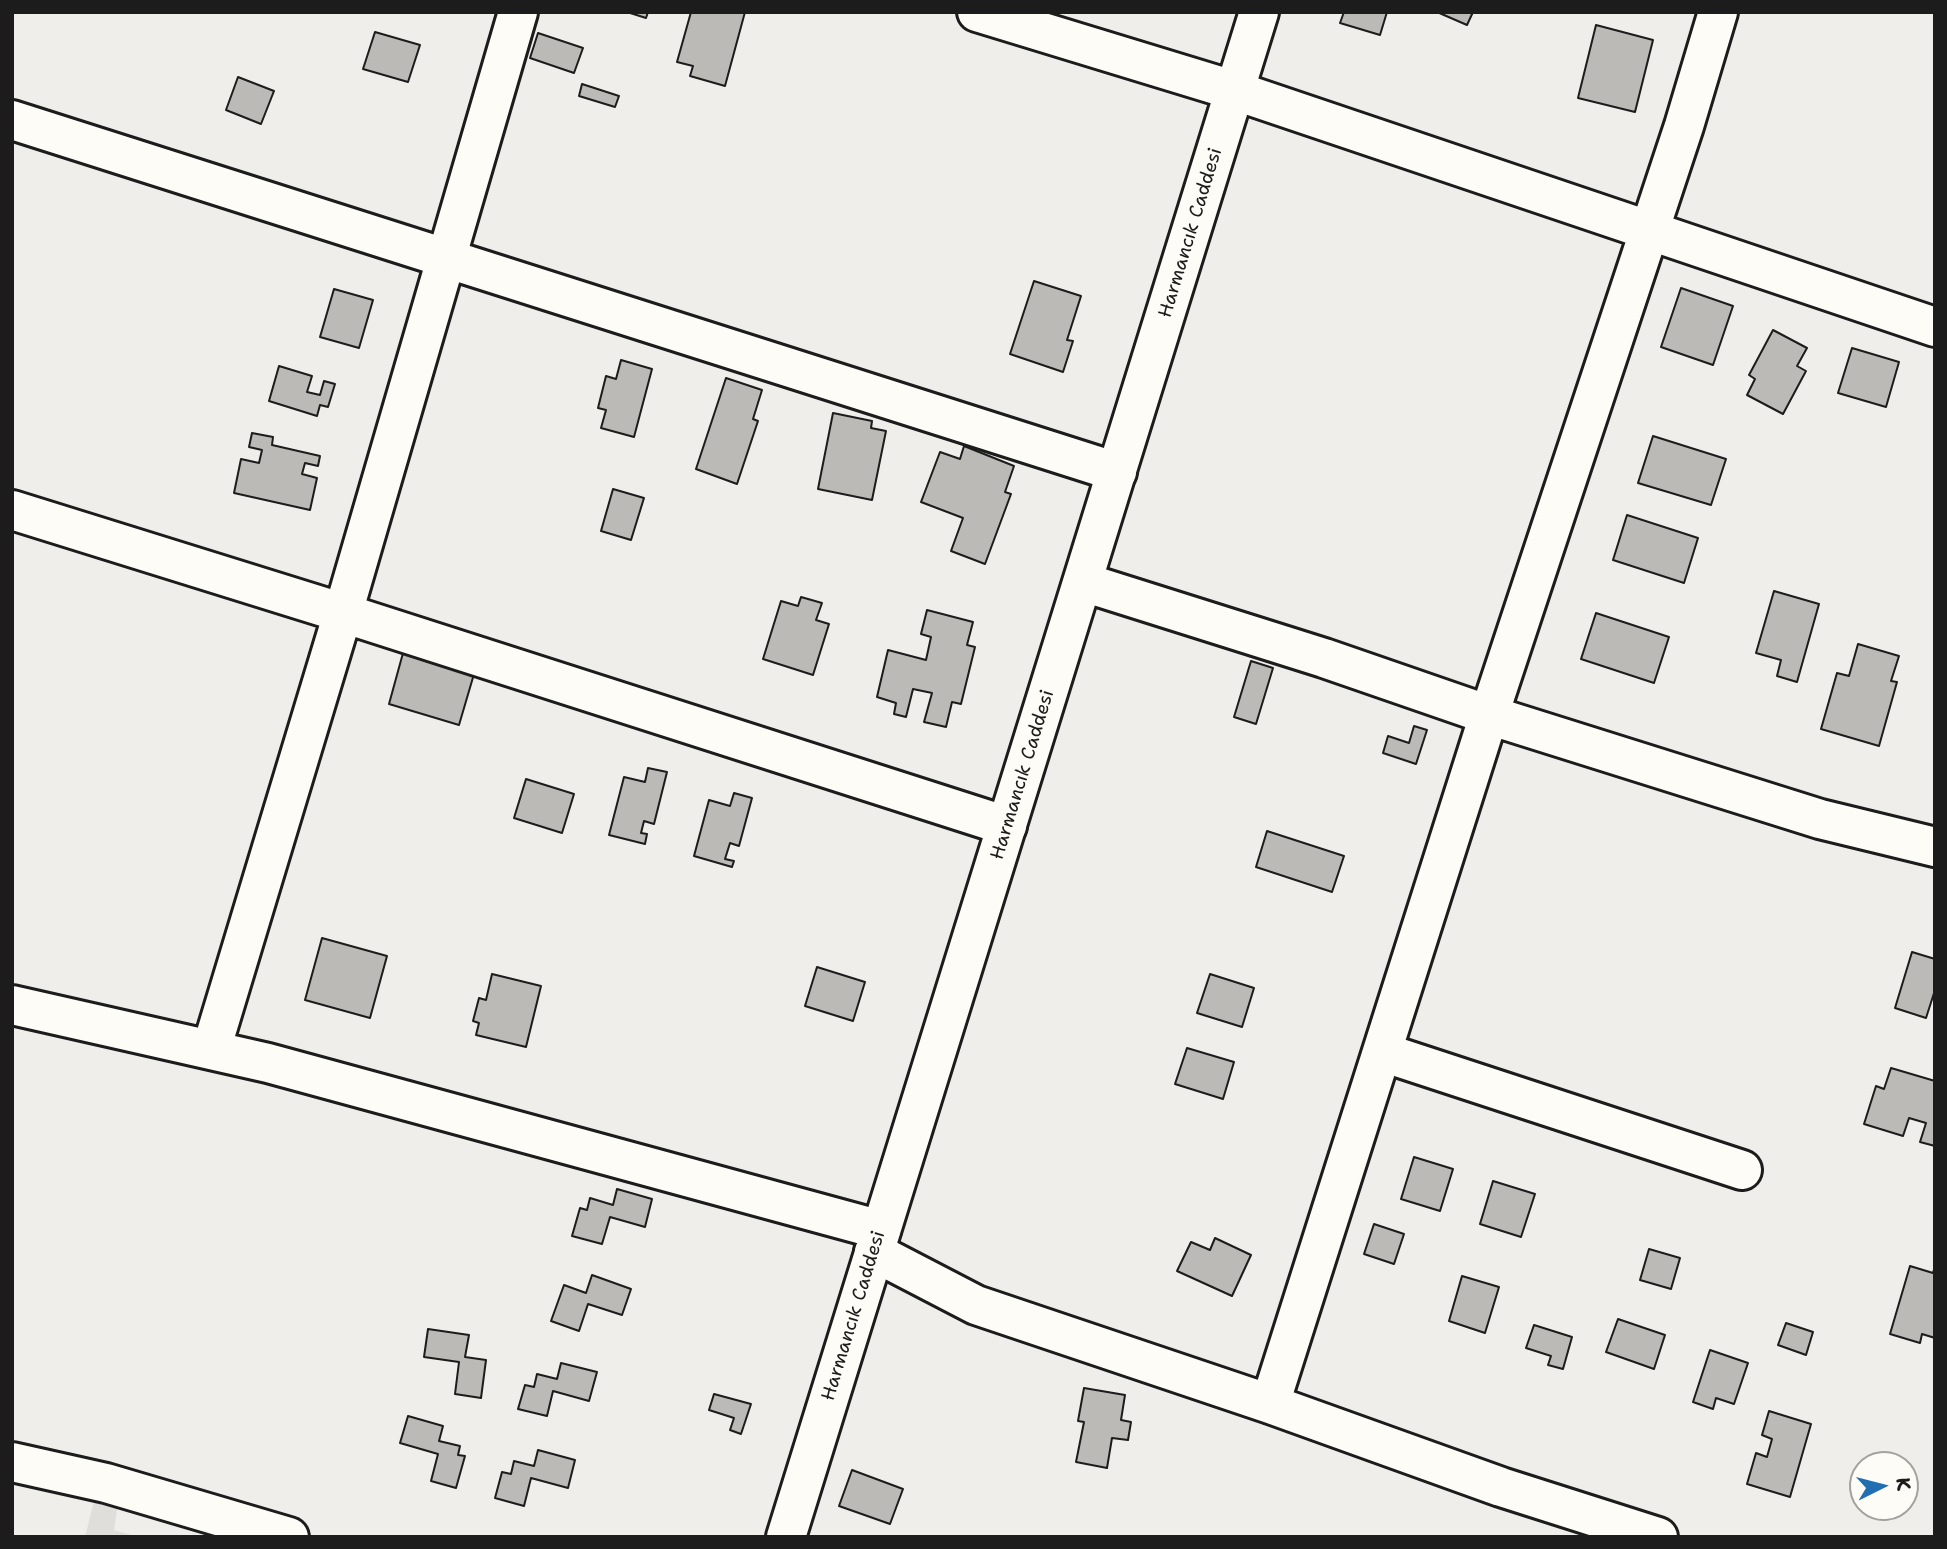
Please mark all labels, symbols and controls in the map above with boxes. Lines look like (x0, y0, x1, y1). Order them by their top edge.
street label: Harmancık Caddesi (1154, 145, 1228, 321)
street label: Harmancık Caddesi (986, 687, 1060, 863)
street label: Harmancık Caddesi (817, 1228, 891, 1404)
north arrow (1849, 1451, 1919, 1521)
text: K (1890, 1476, 1917, 1492)

